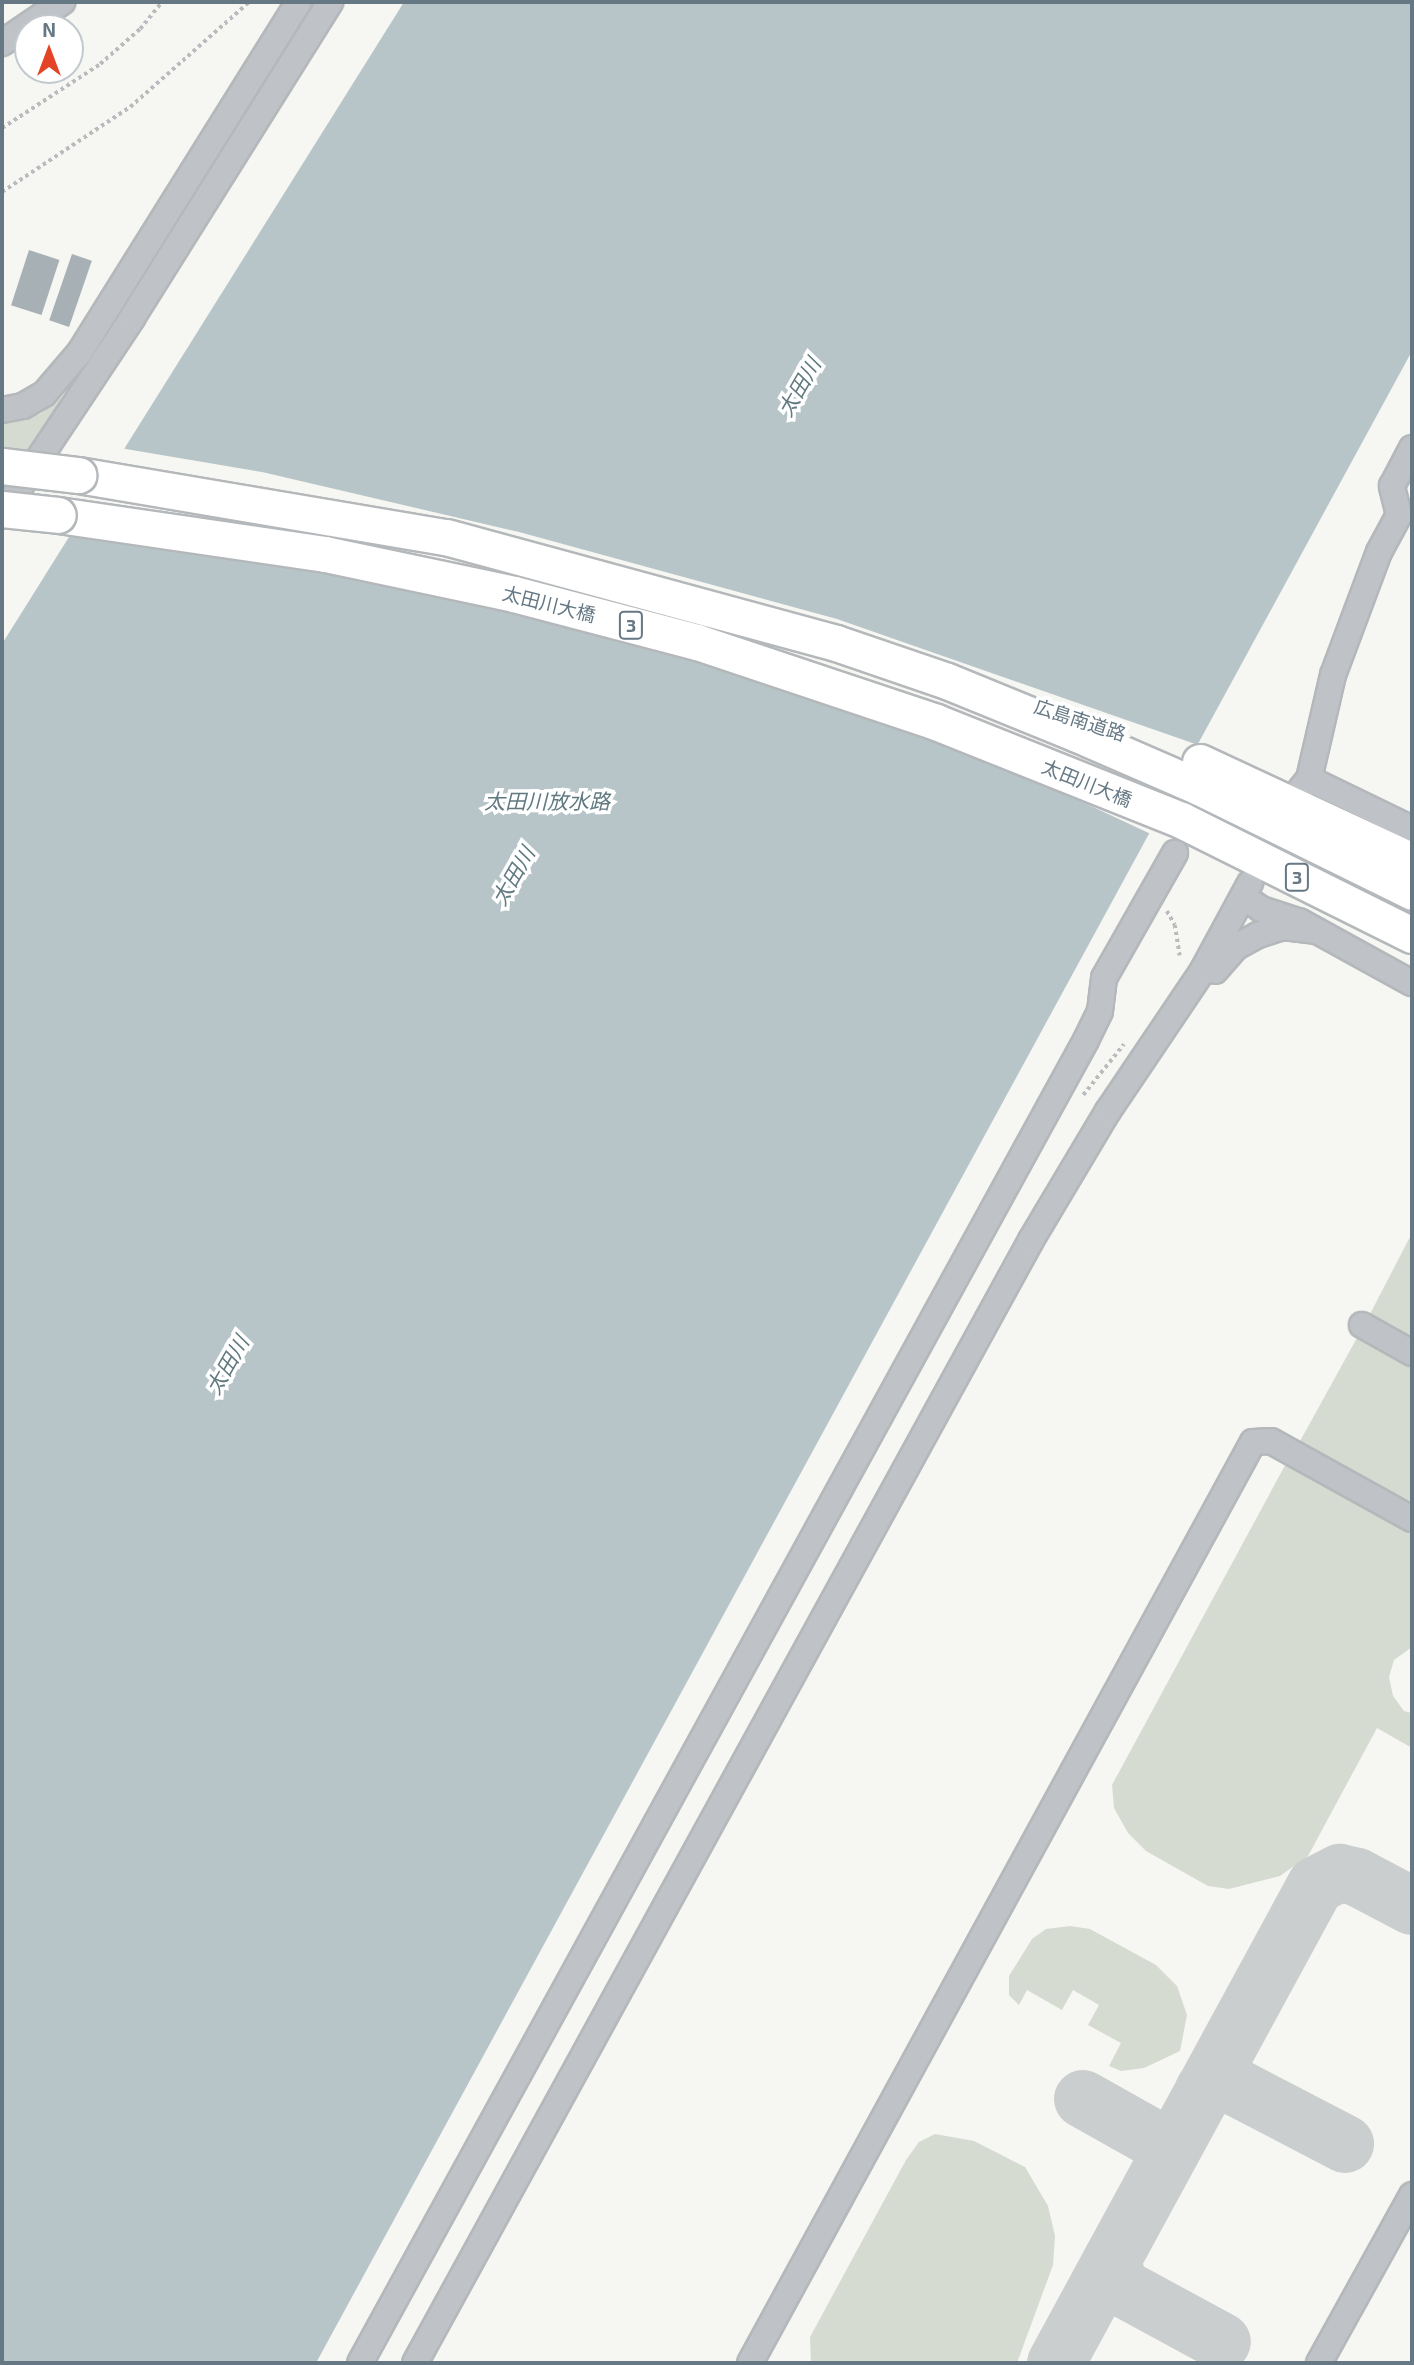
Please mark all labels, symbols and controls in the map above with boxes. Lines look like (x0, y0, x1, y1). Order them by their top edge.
north arrow (14, 14, 84, 84)
text: N (42, 18, 56, 41)
water label: 太田川 (772, 353, 826, 421)
street label: 太田川大橋 (500, 581, 598, 627)
road number: 3 (619, 610, 643, 640)
street label: 広島南道路 (1031, 694, 1129, 746)
street label: 太田川大橋 (1039, 755, 1135, 811)
water label: 太田川放水路 (484, 788, 610, 814)
water label: 太田川 (486, 842, 540, 910)
road number: 3 (1285, 862, 1309, 892)
water label: 太田川 (200, 1331, 254, 1399)

